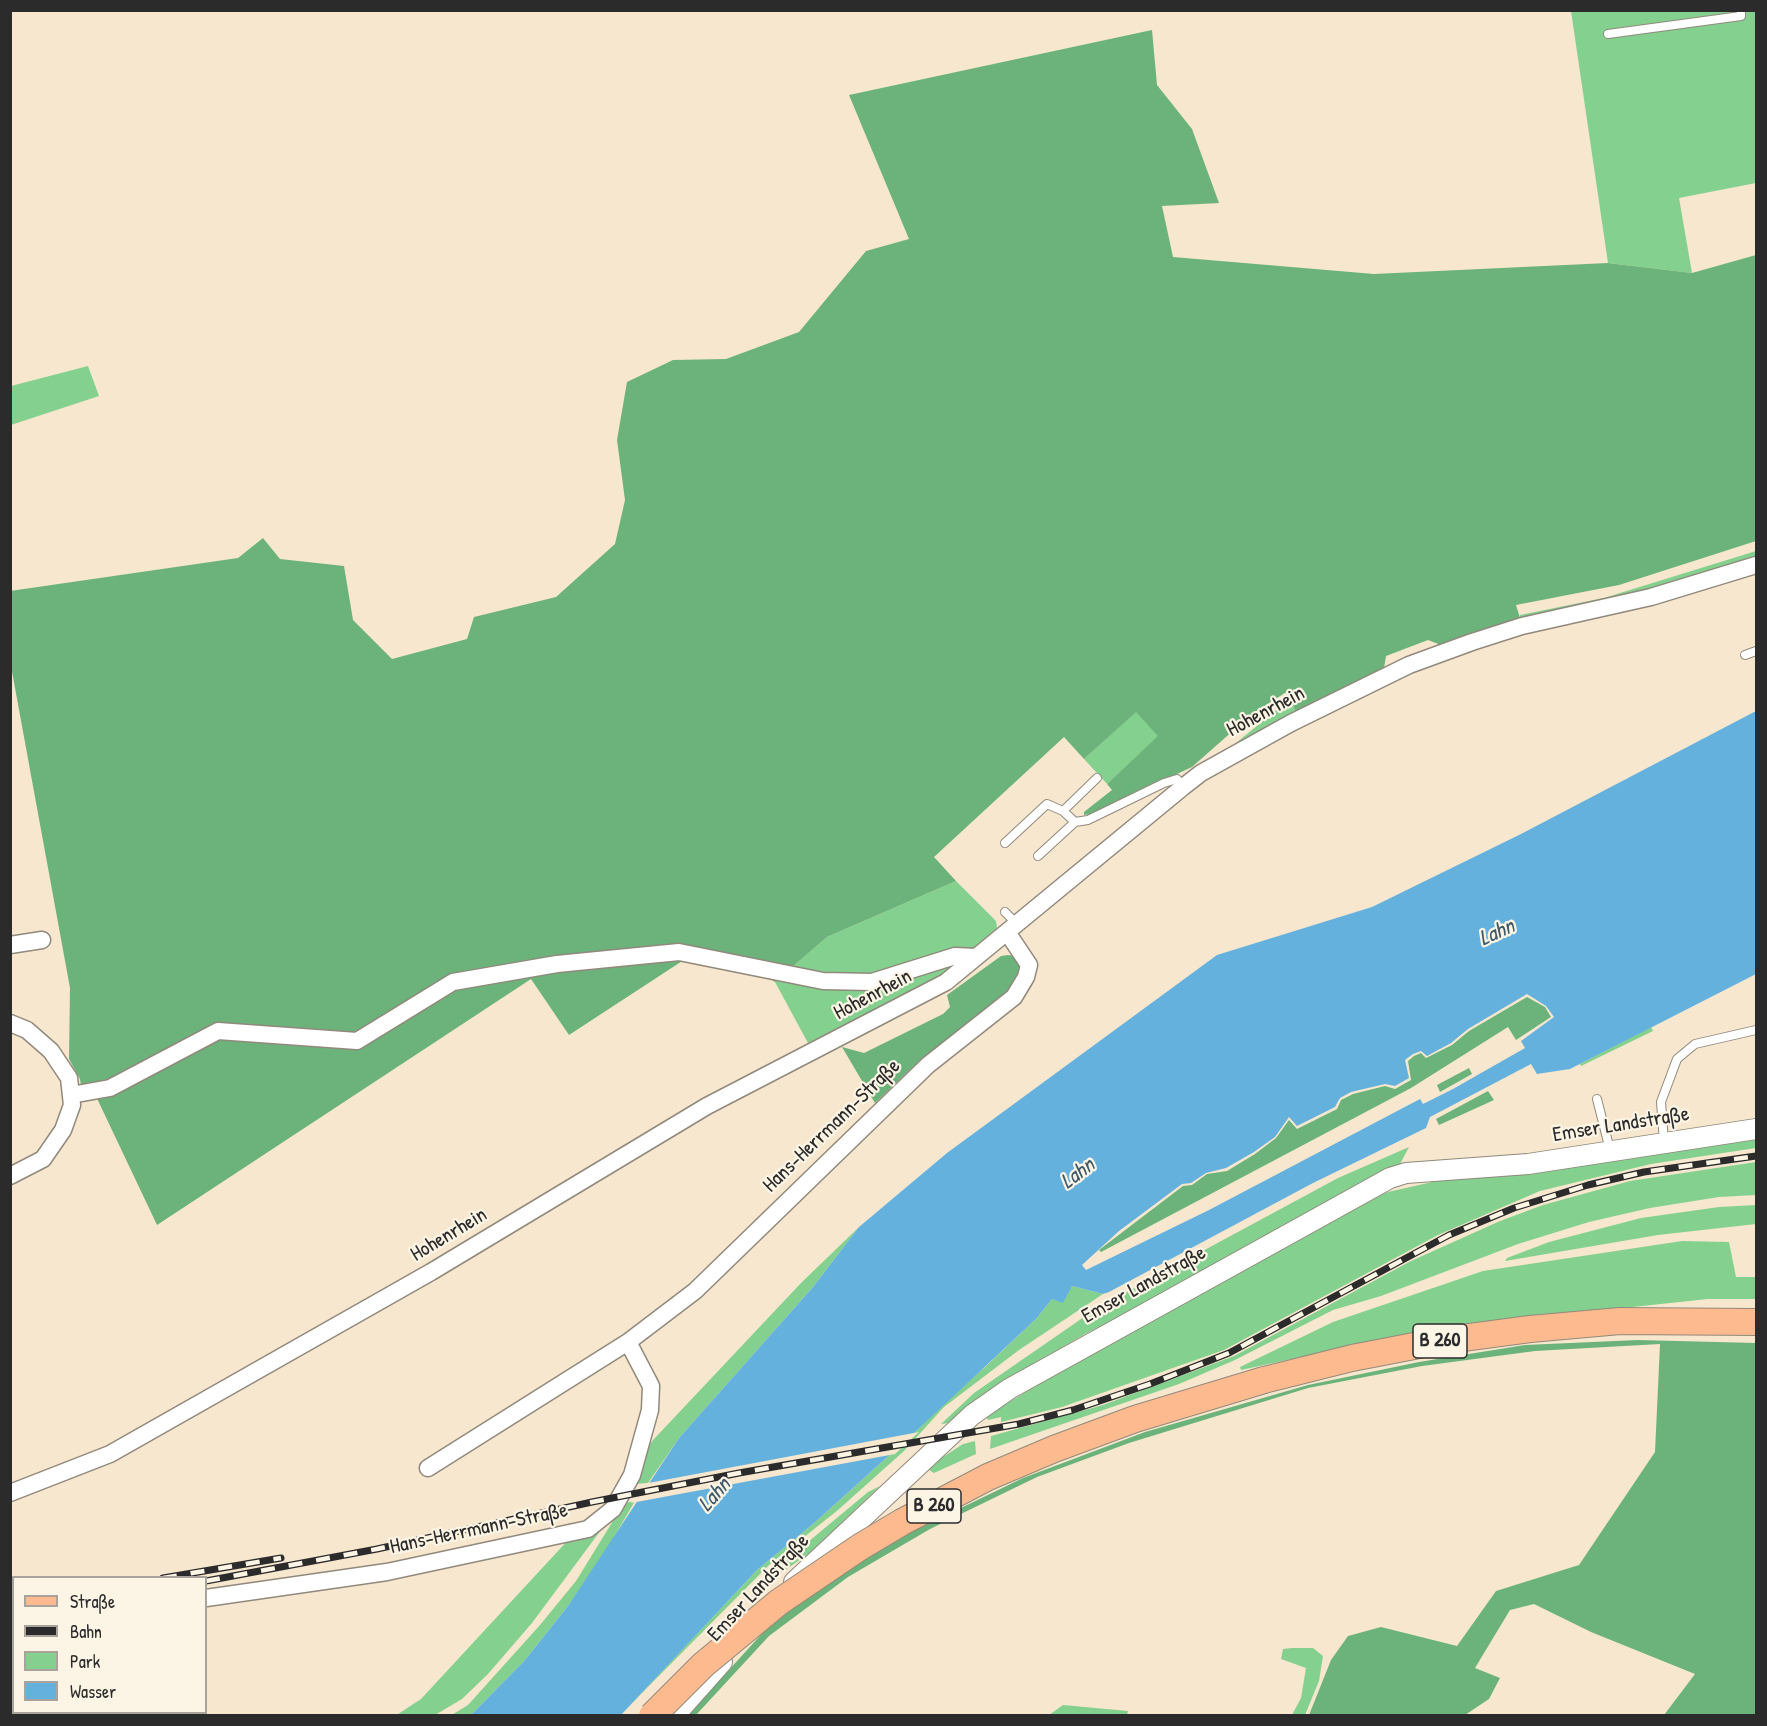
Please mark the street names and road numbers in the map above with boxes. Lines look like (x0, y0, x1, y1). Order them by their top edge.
street label: Hohenrhein (1223, 681, 1309, 743)
street label: Hohenrhein (830, 964, 916, 1026)
street label: Hans-Herrmann-Straße (758, 1054, 906, 1198)
street label: Emser Landstraße (1551, 1102, 1691, 1148)
street label: Hohenrhein (406, 1202, 492, 1268)
street label: Emser Landstraße (1078, 1241, 1210, 1329)
road number: B 260 (1413, 1324, 1467, 1358)
road number: B 260 (907, 1489, 961, 1523)
street label: Hans-Herrmann-Straße (388, 1498, 570, 1560)
street label: Emser Landstraße (703, 1529, 815, 1647)

